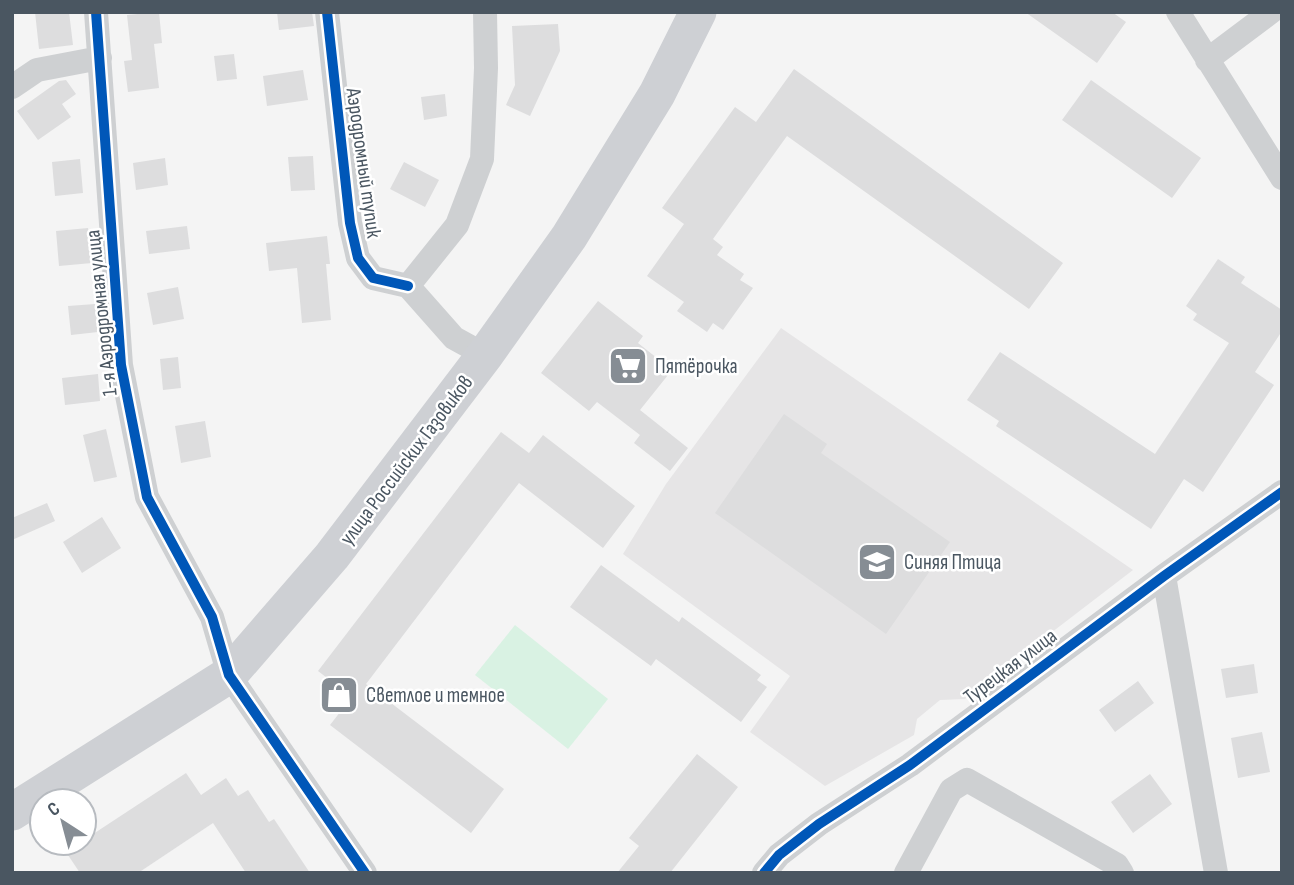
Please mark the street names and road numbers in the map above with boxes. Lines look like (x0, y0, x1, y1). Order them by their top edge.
street label: Аэродромный тупик (340, 85, 386, 240)
street label: 1-я Аэродромная улица (80, 229, 123, 397)
street label: улица Российских Газовиков (335, 371, 478, 550)
street label: Турецкая улица (959, 623, 1062, 709)

